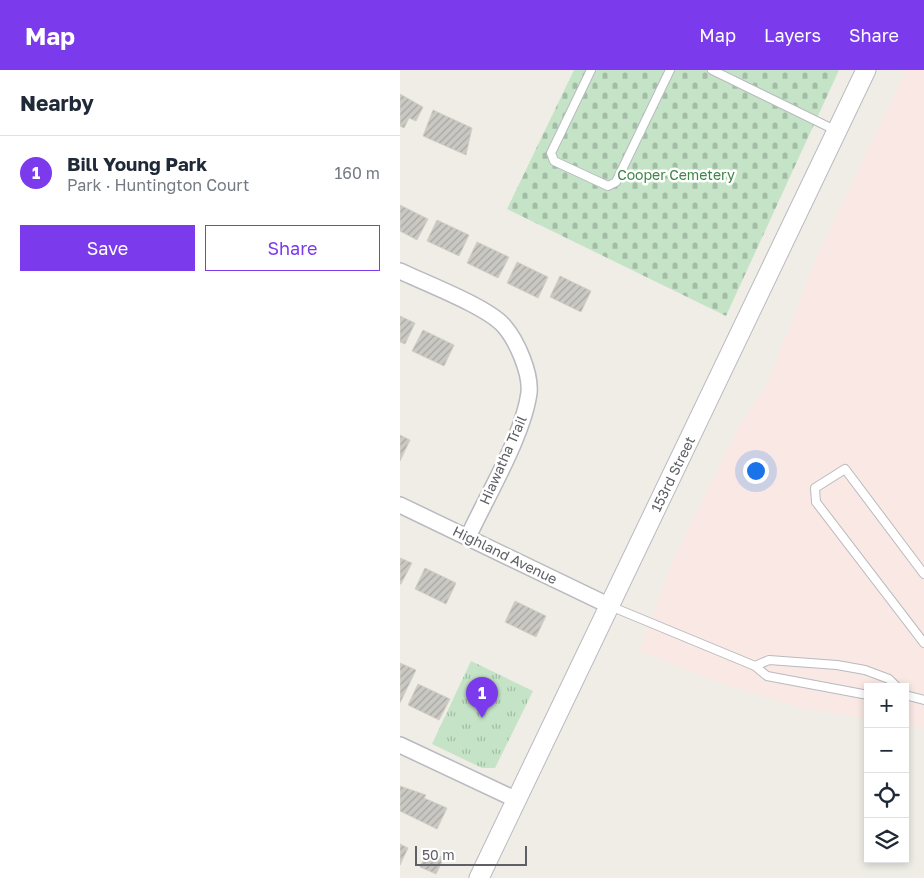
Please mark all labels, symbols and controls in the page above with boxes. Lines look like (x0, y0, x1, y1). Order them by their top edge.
text: Map (25, 21, 75, 50)
text: Map (699, 24, 736, 46)
text: Layers (764, 24, 821, 46)
text: Share (849, 24, 899, 46)
text: Nearby (20, 90, 94, 116)
text: Bill Young Park (67, 152, 207, 175)
text: 1 (32, 163, 40, 183)
text: 160 m (334, 163, 380, 183)
park label: Cooper Cemetery (617, 166, 735, 183)
text: Park · Huntington Court (67, 175, 249, 195)
button: Save (20, 225, 195, 271)
button: Share (205, 225, 380, 271)
street label: Hiawatha Trail (475, 413, 530, 507)
street label: 153rd Street (647, 433, 698, 514)
your location (743, 458, 769, 484)
street label: Highland Avenue (450, 522, 560, 587)
pin: 1 (466, 677, 498, 718)
map controls (864, 683, 909, 863)
button: + (864, 683, 909, 728)
button: − (864, 728, 909, 773)
button: locate (864, 773, 909, 818)
button: layers (864, 818, 909, 863)
scale bar (415, 843, 528, 866)
text: 50 m (422, 846, 455, 863)

